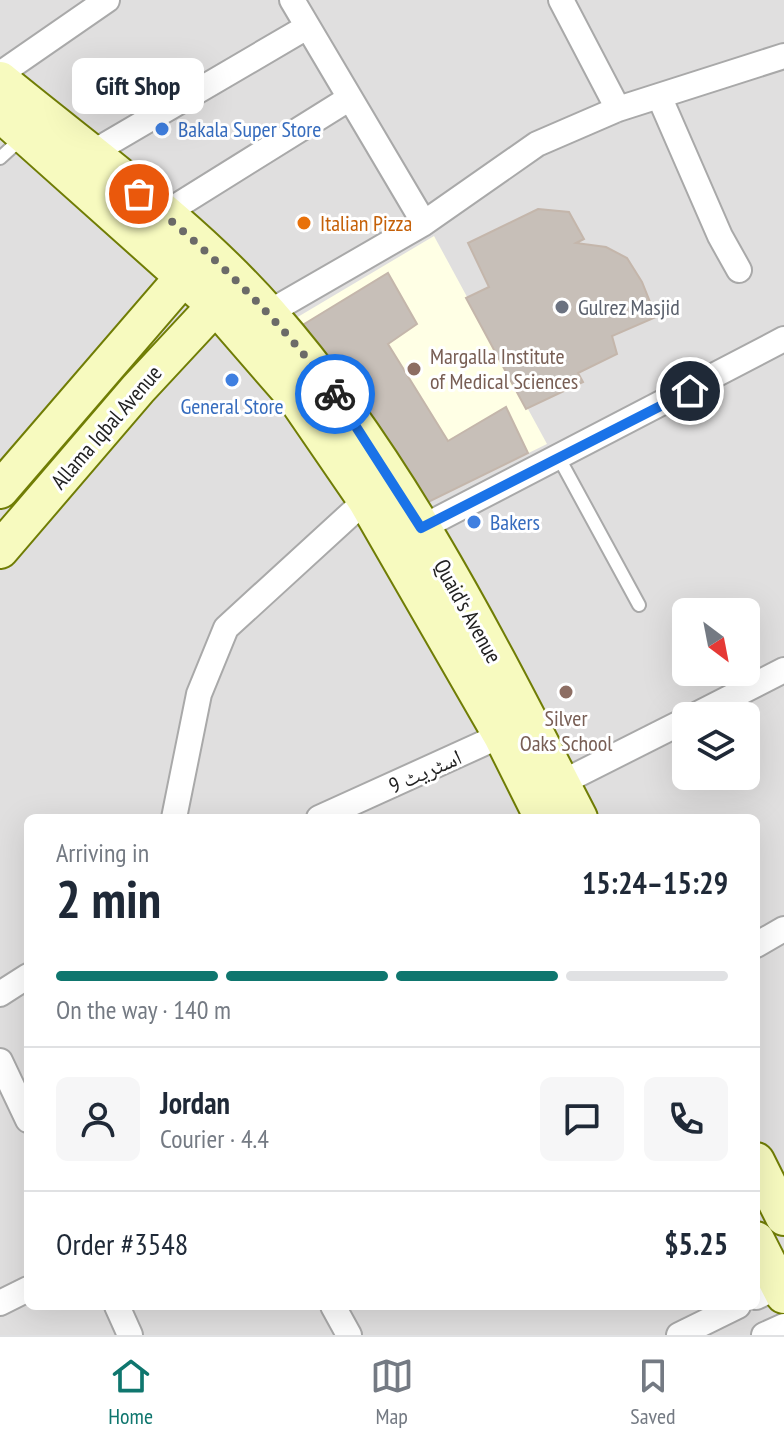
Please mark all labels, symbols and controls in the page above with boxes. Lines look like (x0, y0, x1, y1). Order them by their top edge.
callout: Gift Shop (73, 58, 205, 114)
text: Gift Shop (96, 69, 180, 102)
place label: Bakala Super Store (178, 115, 321, 143)
marker: Bakala Super Store (153, 120, 171, 138)
pin (105, 160, 173, 228)
icon: bag (117, 172, 161, 216)
place label: Italian Pizza (320, 209, 412, 237)
marker: Italian Pizza (295, 214, 313, 232)
place label: Gulrez Masjid (578, 293, 680, 321)
marker: Gulrez Masjid (553, 298, 571, 316)
place label: Margalla Institute of Medical Sciences (430, 342, 578, 395)
courier (295, 354, 375, 434)
pin (656, 357, 724, 425)
street label: Allama Iqbal Avenue (45, 359, 167, 495)
marker: Margalla Institute of Medical Sciences (405, 360, 423, 378)
icon: home (668, 369, 712, 413)
marker: General Store (223, 371, 241, 389)
icon: bike (313, 372, 357, 416)
place label: General Store (180, 392, 284, 420)
place label: Bakers (490, 508, 540, 536)
marker: Bakers (465, 513, 483, 531)
street label: Quaid's Avenue (428, 554, 508, 668)
north arrow (672, 598, 760, 686)
map controls (672, 598, 760, 790)
marker: Silver Oaks School (557, 683, 575, 701)
button: layers (672, 702, 760, 790)
place label: Silver Oaks School (520, 704, 613, 757)
street label: اسٹریٹ 9 (384, 743, 466, 799)
text: Arriving in (56, 836, 149, 869)
text: 15:24–15:29 (582, 863, 728, 902)
text: 2 min (56, 865, 161, 932)
text: On the way · 140 m (56, 993, 231, 1026)
button: person (56, 1077, 140, 1161)
button: chat (540, 1077, 624, 1161)
button: phone (644, 1077, 728, 1161)
text: Jordan (160, 1083, 230, 1122)
text: Courier · 4.4 (160, 1122, 269, 1155)
text: Order #3548 (56, 1224, 188, 1263)
text: $5.25 (664, 1224, 728, 1263)
tab: Home (108, 1354, 153, 1430)
tab: Map (370, 1354, 414, 1430)
tab: Saved (630, 1354, 676, 1430)

